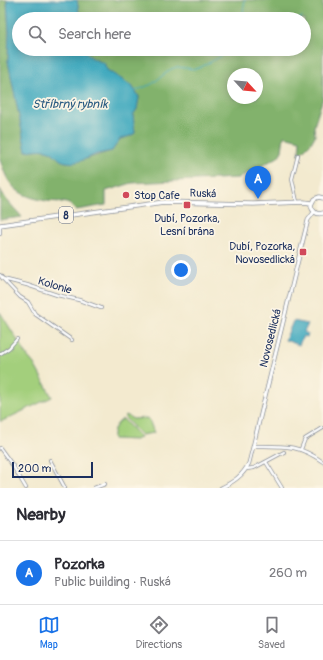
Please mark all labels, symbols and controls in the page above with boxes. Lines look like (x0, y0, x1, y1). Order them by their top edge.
search box (12, 12, 311, 56)
icon: search (26, 23, 48, 45)
text: Search here (58, 25, 131, 44)
north arrow (227, 68, 263, 104)
water label: Stříbrný rybník (32, 97, 109, 112)
pin: A (245, 166, 271, 199)
street label: Ruská (189, 187, 216, 200)
place label: Stop Cafe (134, 189, 180, 202)
marker: Stop Cafe (121, 190, 131, 200)
marker: Dubí, Pozorka, Lesní brána (182, 200, 192, 210)
road number: 8 (59, 207, 73, 223)
place label: Dubí, Pozorka, Lesní brána (154, 212, 220, 238)
place label: Dubí, Pozorka, Novosedlická (229, 240, 295, 266)
marker: Dubí, Pozorka, Novosedlická (298, 247, 308, 257)
your location (171, 260, 191, 280)
street label: Kolonie (36, 274, 74, 297)
street label: Novosedlická (257, 308, 284, 369)
scale bar (12, 460, 93, 479)
text: 200 m (18, 462, 51, 475)
text: Nearby (16, 504, 65, 525)
text: Pozorka (54, 555, 105, 574)
text: A (25, 565, 33, 581)
text: 260 m (269, 565, 307, 581)
text: Public building · Ruská (54, 574, 171, 590)
tab: Map (38, 614, 60, 651)
tab: Directions (136, 614, 182, 651)
tab: Saved (258, 614, 285, 651)

